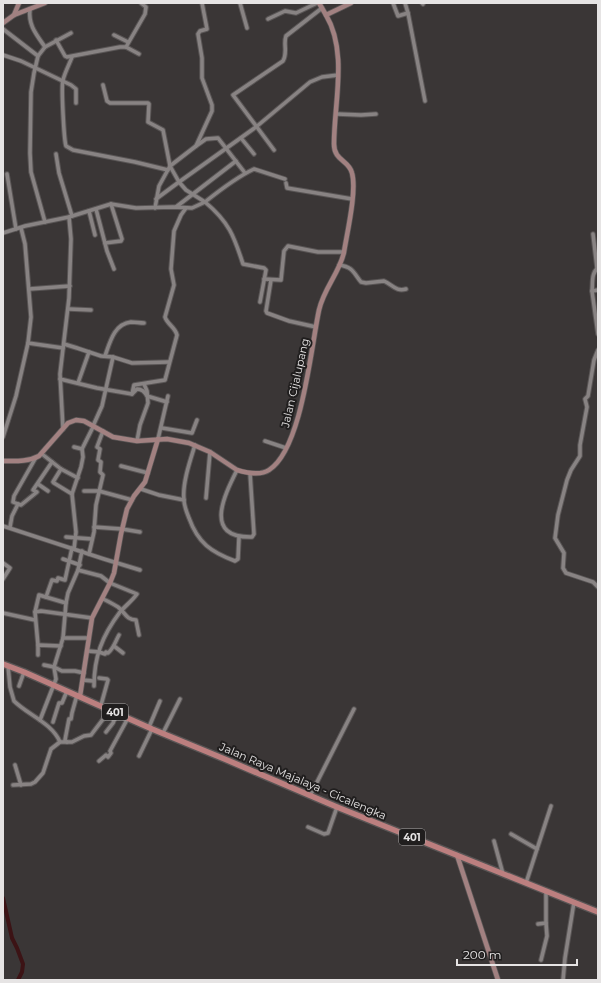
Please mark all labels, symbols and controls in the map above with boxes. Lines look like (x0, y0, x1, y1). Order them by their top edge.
street label: Jalan Cijalupang (278, 337, 312, 430)
road number: 401 (102, 704, 128, 720)
street label: Jalan Raya Majalaya - Cicalengka (217, 739, 389, 823)
road number: 401 (399, 829, 425, 845)
scale bar (457, 941, 577, 967)
text: 200 m (463, 947, 502, 962)

